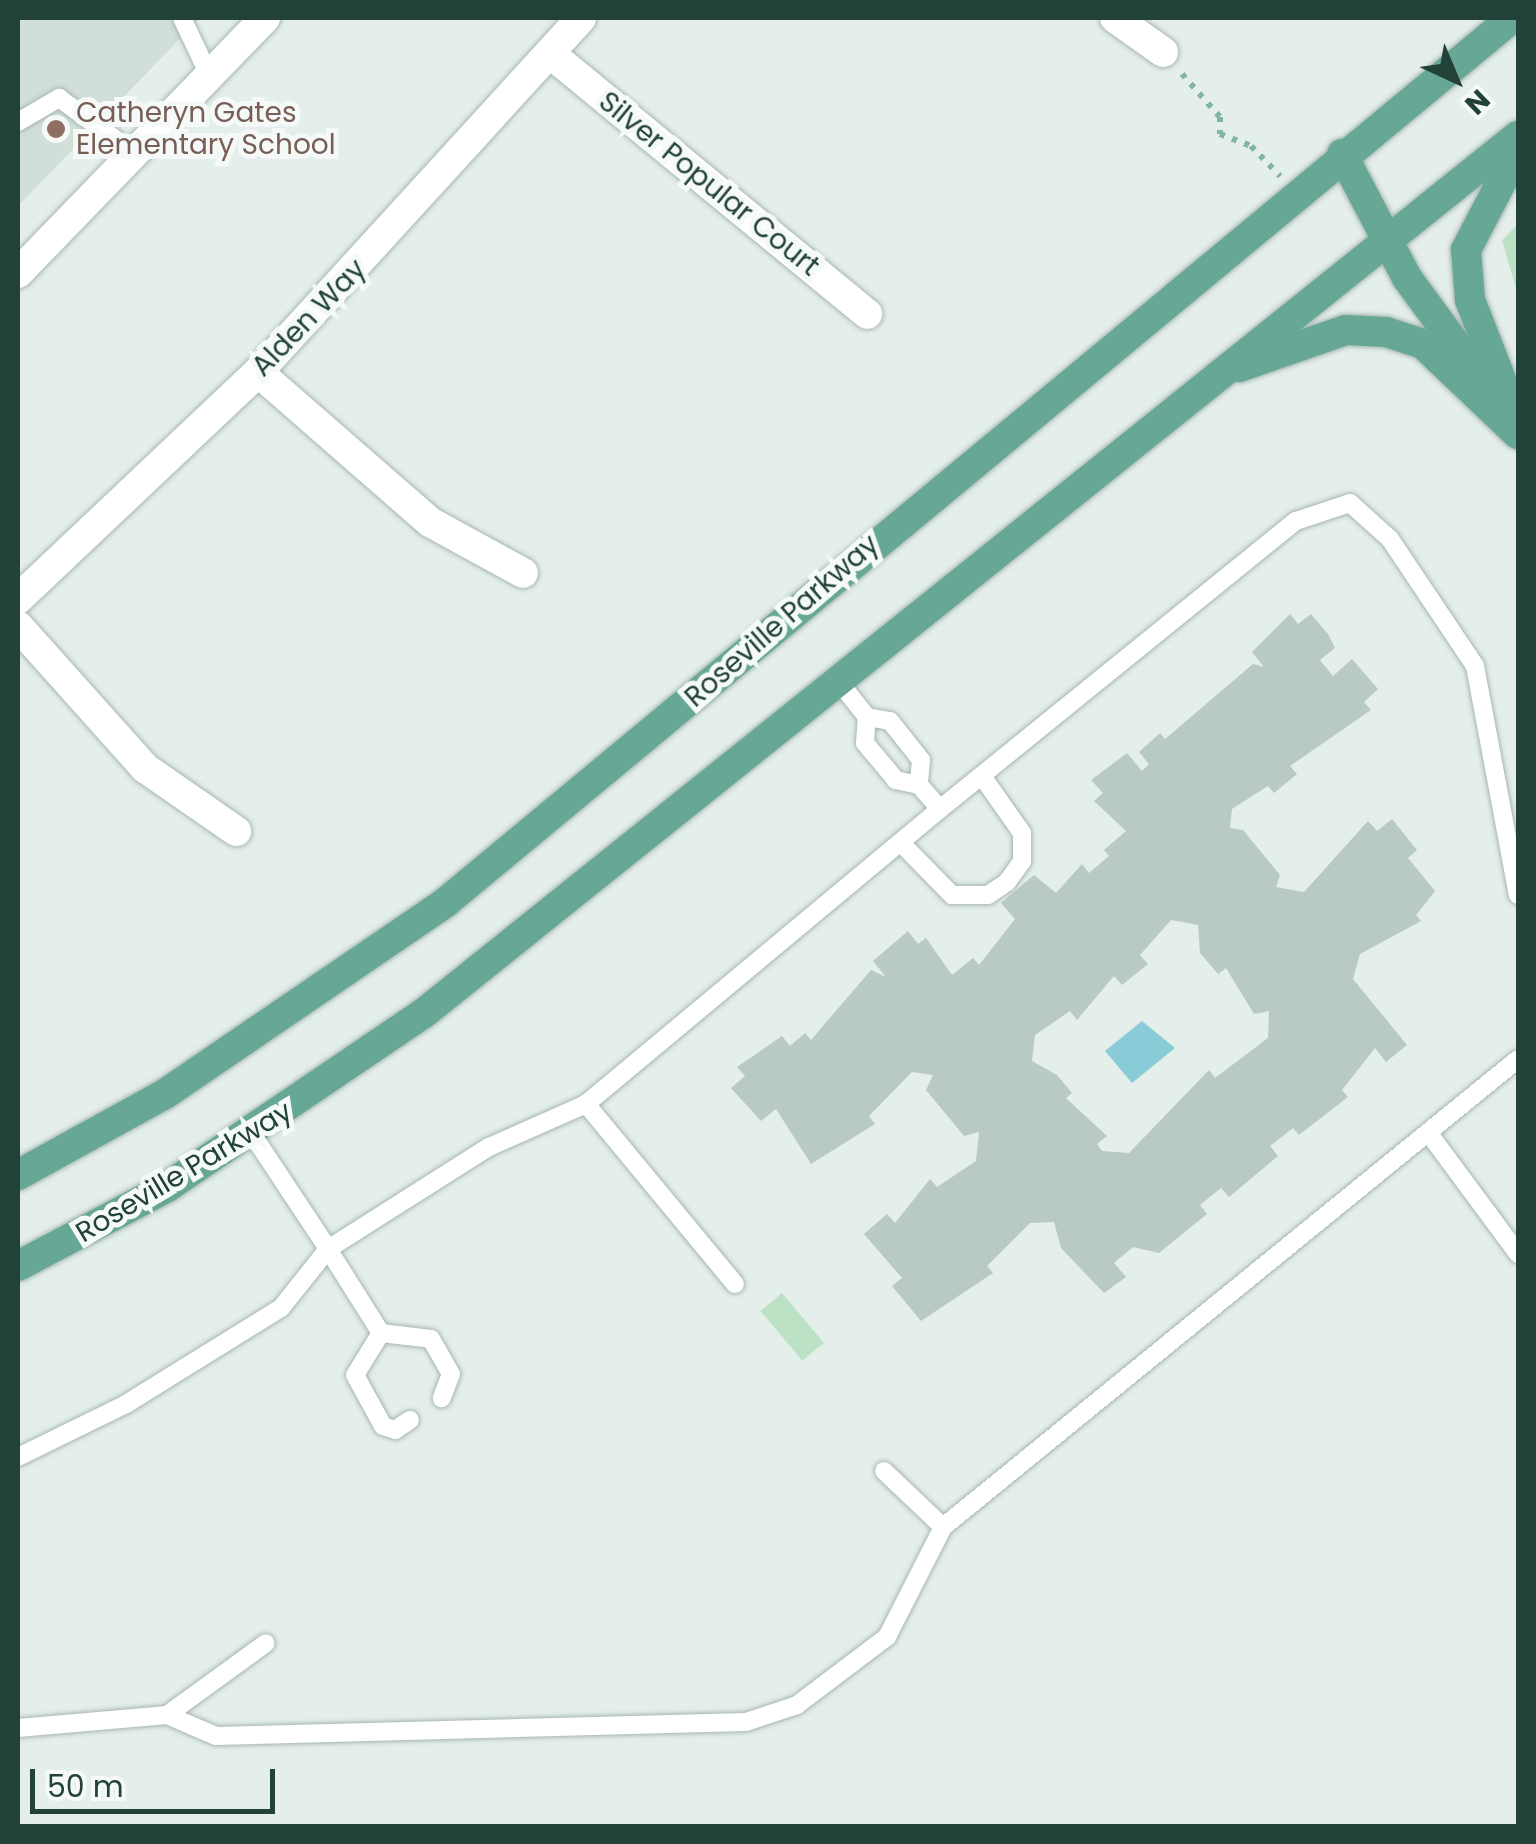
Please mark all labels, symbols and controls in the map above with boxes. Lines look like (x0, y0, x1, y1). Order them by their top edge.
north arrow (1406, 30, 1506, 130)
text: N (1456, 81, 1498, 123)
street label: Silver Popular Court (592, 85, 826, 283)
place label: Catheryn Gates Elementary School (76, 96, 336, 162)
marker: Catheryn Gates Elementary School (45, 118, 67, 140)
street label: Alden Way (245, 253, 373, 383)
street label: Roseville Parkway (678, 528, 886, 714)
street label: Roseville Parkway (70, 1094, 298, 1250)
scale bar (35, 1749, 280, 1811)
text: 50 m (47, 1765, 124, 1808)

